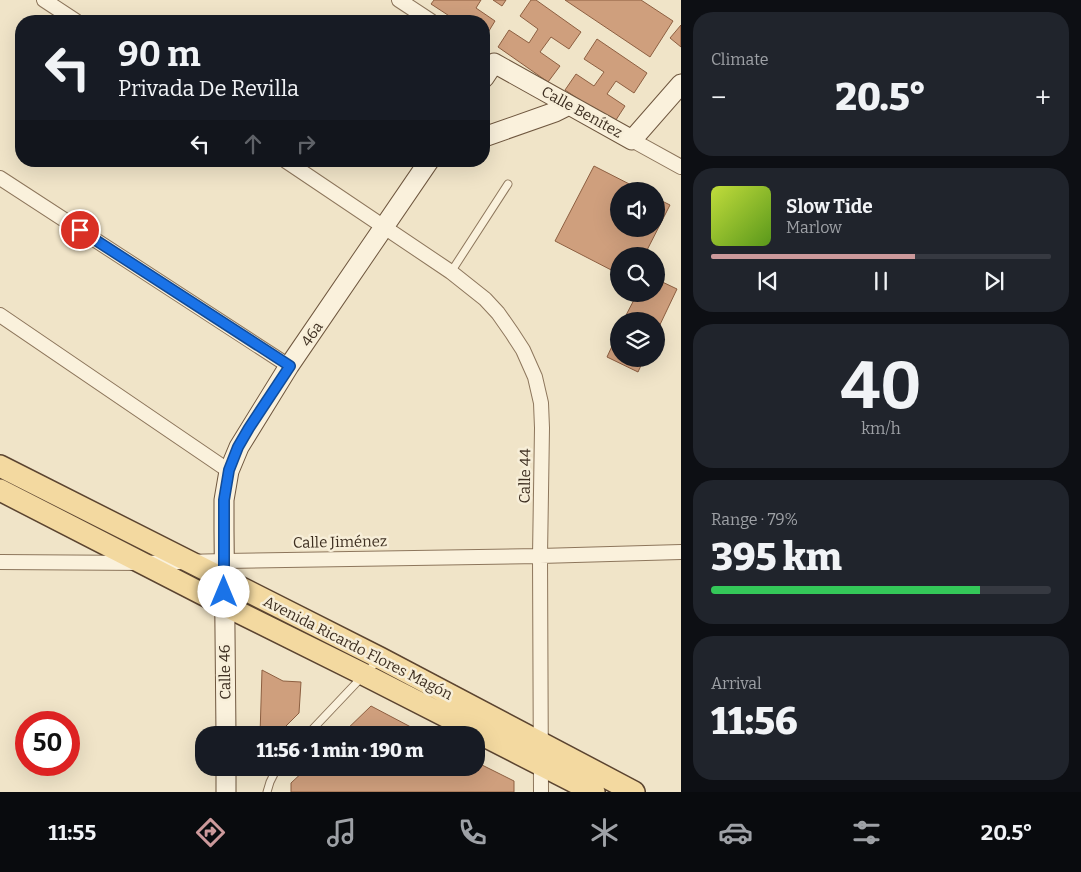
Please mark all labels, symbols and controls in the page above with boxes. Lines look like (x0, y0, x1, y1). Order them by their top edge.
text: 90 m (118, 33, 201, 75)
icon: left (35, 35, 100, 100)
text: Climate (711, 50, 769, 69)
text: 20.5° (835, 74, 926, 120)
text: Privada De Revilla (118, 75, 299, 102)
text: − (711, 81, 726, 114)
text: + (1035, 81, 1051, 114)
street label: Calle Benítez (538, 82, 626, 142)
icon: left (186, 130, 214, 158)
icon: ahead (239, 130, 267, 158)
icon: right (292, 130, 320, 158)
map controls (610, 182, 665, 367)
button: sound (610, 182, 665, 237)
text: Slow Tide (786, 195, 873, 218)
pin (59, 209, 101, 251)
icon: arrive (66, 216, 94, 244)
text: Marlow (786, 218, 842, 237)
button: search (610, 247, 665, 302)
icon: previous (754, 267, 782, 295)
icon: pause (867, 267, 895, 295)
icon: next (980, 267, 1008, 295)
button: layers (610, 312, 665, 367)
street label: 46a (297, 318, 327, 350)
text: 40 (841, 347, 921, 425)
text: km/h (861, 419, 901, 438)
street label: Calle 44 (516, 448, 534, 504)
text: Range · 79% (711, 510, 798, 529)
street label: Calle Jiménez (293, 532, 387, 552)
text: 395 km (711, 534, 842, 580)
position arrow (197, 565, 249, 617)
street label: Avenida Ricardo Flores Magón (261, 592, 456, 704)
street label: Calle 46 (216, 644, 234, 700)
text: Arrival (711, 674, 762, 693)
text: 11:56 (711, 698, 798, 744)
speed limit sign: 50 (15, 711, 80, 776)
text: 11:56 · 1 min · 190 m (257, 739, 423, 762)
icon: directions (193, 815, 228, 850)
icon: music (324, 815, 359, 850)
icon: phone (455, 815, 490, 850)
icon: climate (587, 815, 622, 850)
icon: car (718, 815, 753, 850)
icon: filters (849, 815, 884, 850)
text: 11:55 (48, 819, 96, 846)
text: 20.5° (981, 819, 1033, 846)

